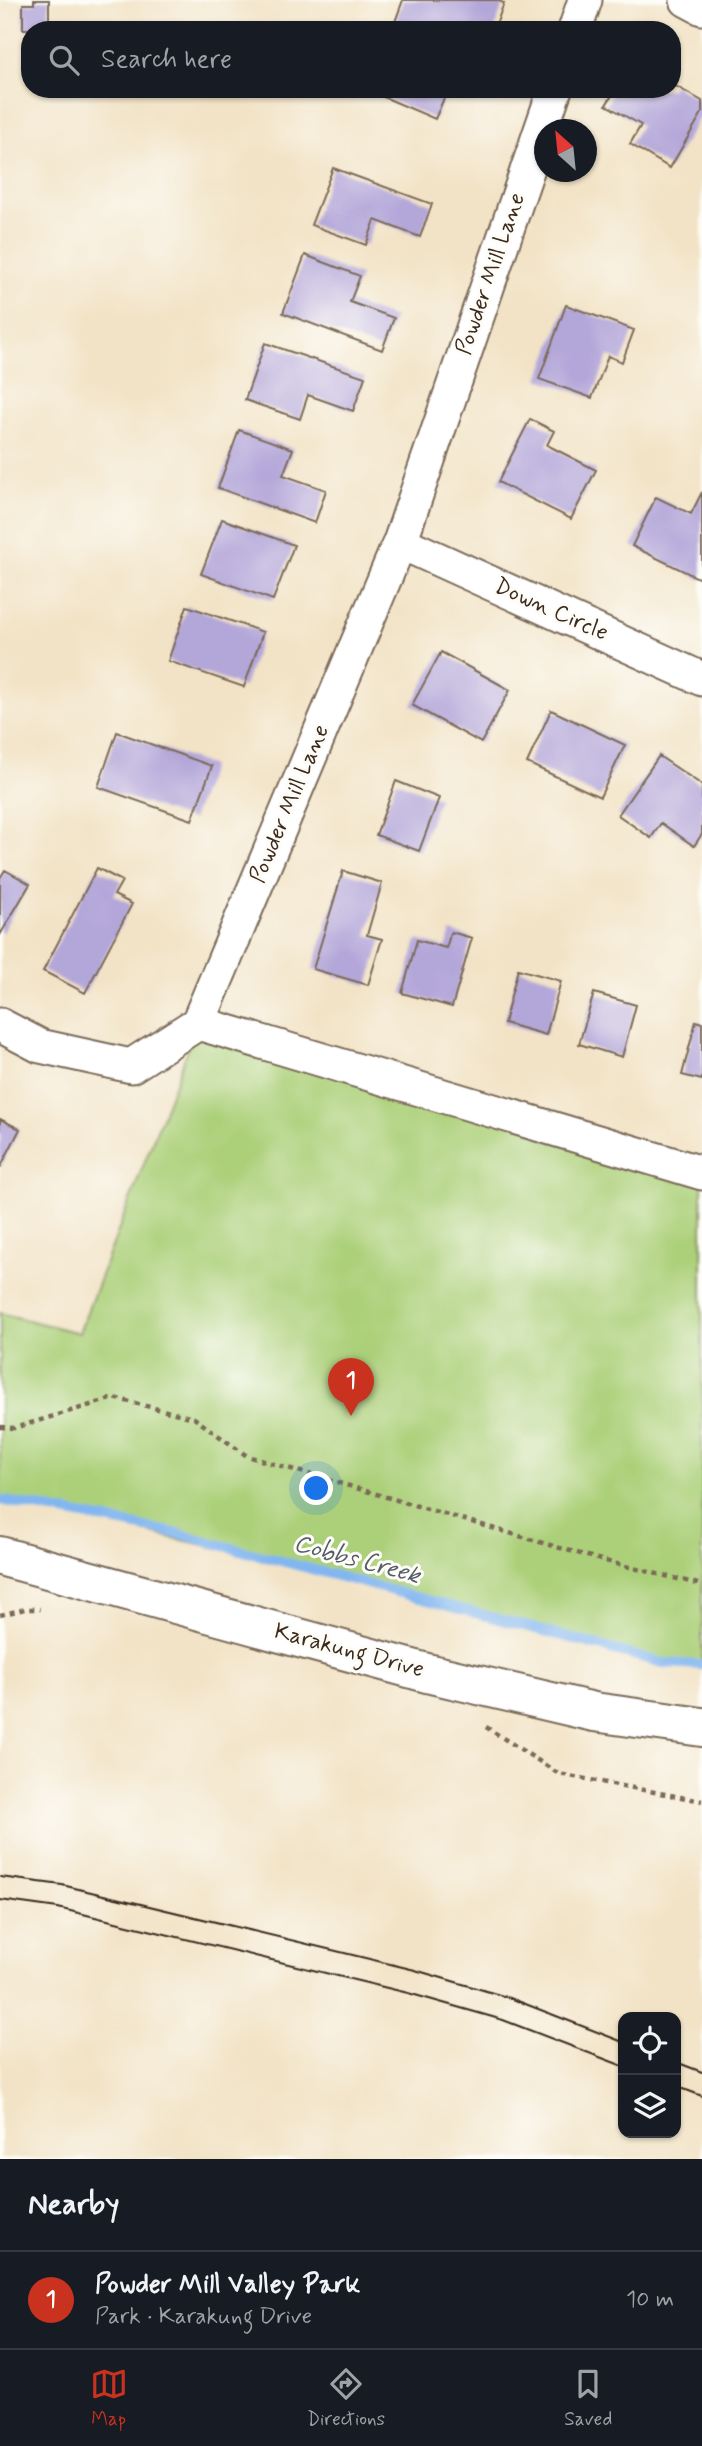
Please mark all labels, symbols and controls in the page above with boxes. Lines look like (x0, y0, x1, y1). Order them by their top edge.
search box (21, 21, 681, 98)
icon: search (45, 41, 83, 79)
text: Search here (101, 43, 232, 77)
north arrow (534, 119, 597, 182)
street label: Powder Mill Lane (449, 189, 533, 359)
street label: Down Circle (489, 572, 613, 648)
street label: Powder Mill Lane (243, 720, 337, 888)
pin: 1 (328, 1358, 374, 1416)
your location (299, 1471, 333, 1505)
water label: Cobbs Creek (291, 1528, 425, 1592)
street label: Karakung Drive (270, 1617, 427, 1687)
map controls (618, 2012, 681, 2138)
button: locate (618, 2012, 681, 2075)
button: layers (618, 2075, 681, 2138)
text: Nearby (28, 2185, 119, 2224)
text: Powder Mill Valley Park (95, 2268, 360, 2302)
text: 1 (46, 2285, 56, 2315)
text: 10 m (626, 2285, 674, 2315)
text: Park · Karakung Drive (95, 2302, 312, 2332)
tab: Map (90, 2365, 128, 2432)
tab: Directions (307, 2365, 385, 2432)
tab: Saved (564, 2365, 612, 2432)

